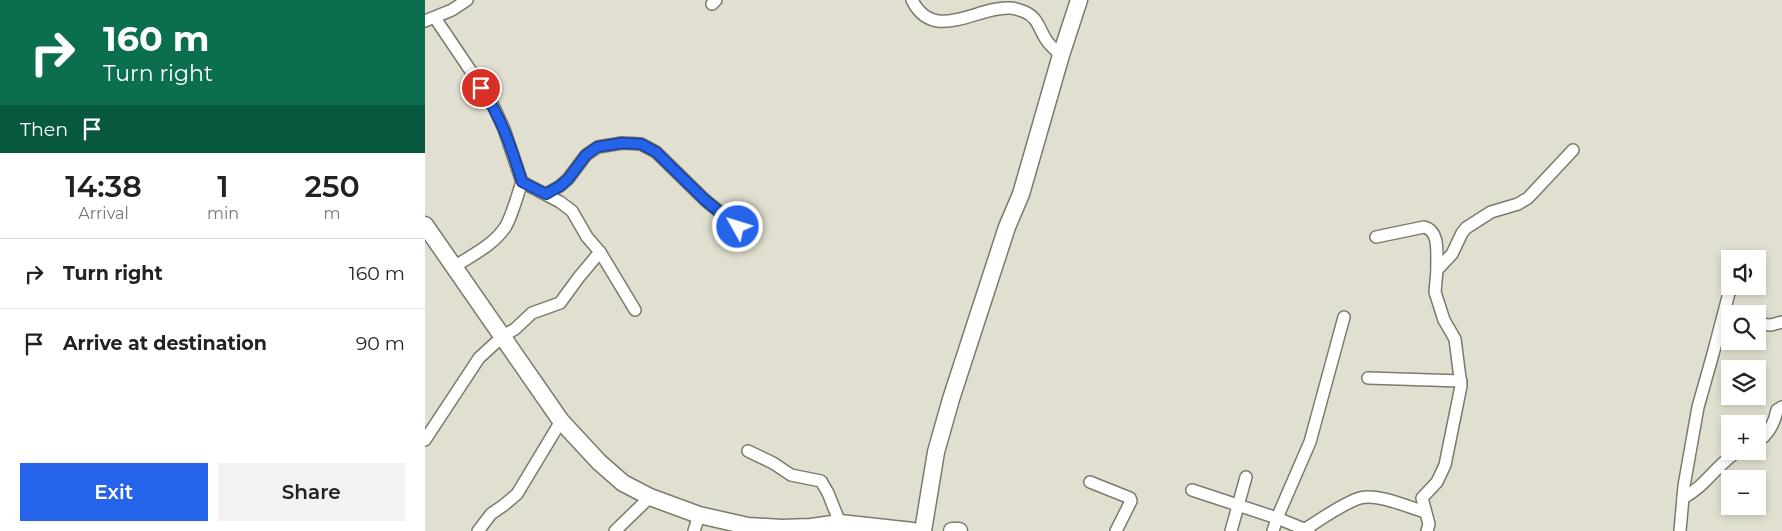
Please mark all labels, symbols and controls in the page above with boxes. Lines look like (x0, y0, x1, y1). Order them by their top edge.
text: 160 m (103, 17, 209, 60)
icon: right (20, 20, 85, 85)
text: Turn right (103, 60, 213, 87)
pin (460, 67, 502, 109)
icon: arrive (467, 74, 495, 102)
icon: arrive (78, 115, 106, 143)
text: Then (20, 118, 68, 141)
text: 14:38 (65, 168, 142, 205)
text: 1 (217, 168, 229, 205)
text: 250 (304, 168, 360, 205)
position arrow (711, 200, 763, 252)
text: Arrival (78, 204, 129, 223)
text: min (207, 204, 239, 223)
text: m (324, 204, 341, 223)
map controls (1721, 250, 1766, 515)
button: sound (1721, 250, 1766, 295)
icon: right (20, 260, 48, 288)
text: Turn right (63, 262, 163, 285)
text: 160 m (349, 262, 405, 285)
button: search (1721, 305, 1766, 350)
icon: arrive (20, 330, 48, 358)
text: Arrive at destination (63, 332, 267, 355)
text: 90 m (356, 332, 405, 355)
button: layers (1721, 360, 1766, 405)
button: + (1721, 415, 1766, 460)
button: Exit (20, 463, 208, 521)
button: Share (218, 463, 405, 521)
button: − (1721, 470, 1766, 515)

